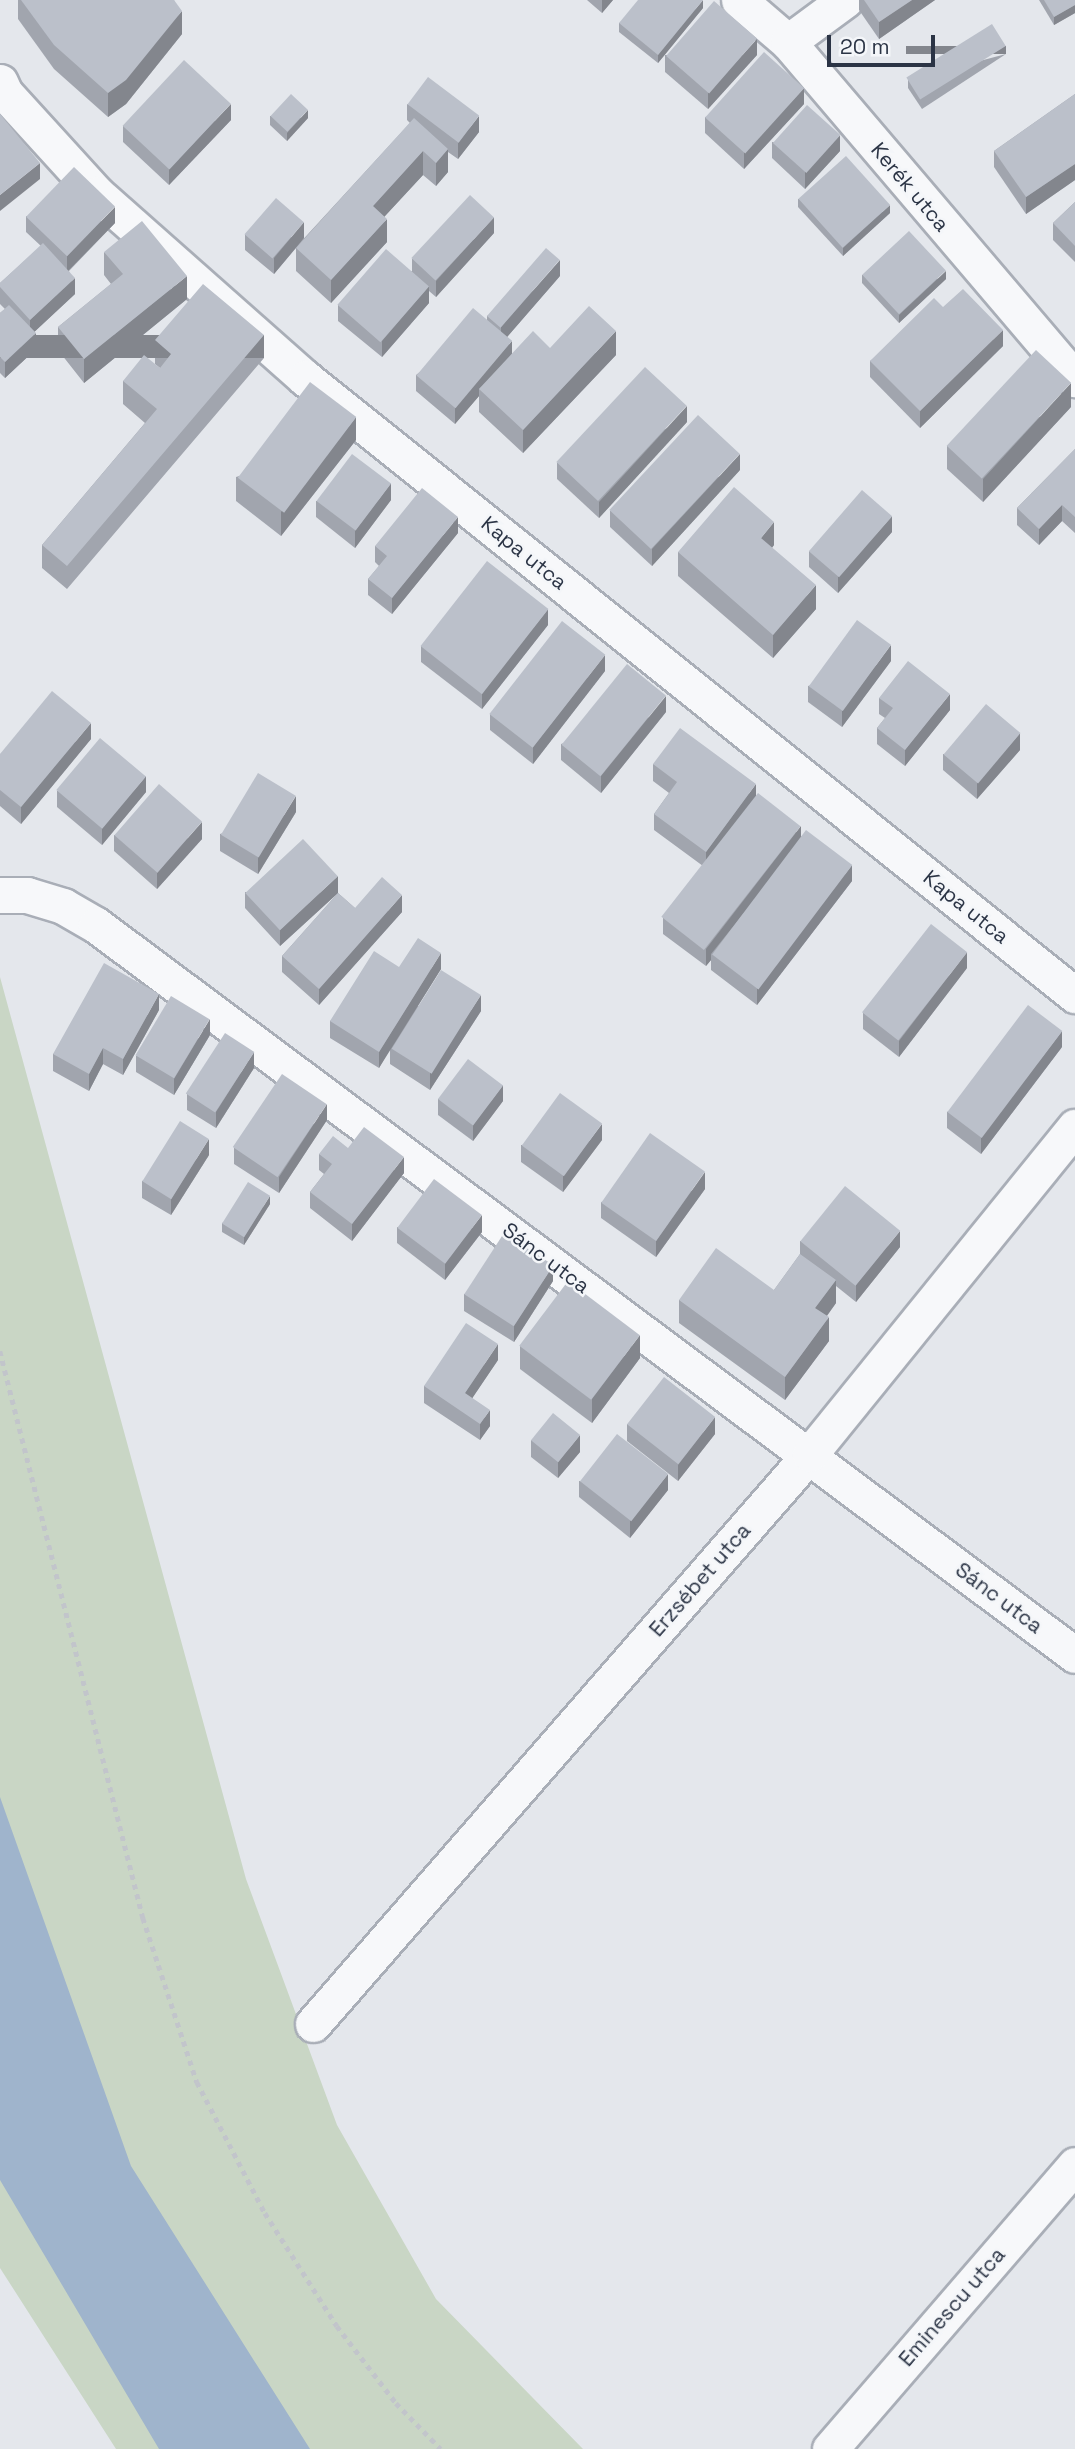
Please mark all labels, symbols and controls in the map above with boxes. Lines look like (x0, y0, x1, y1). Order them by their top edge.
scale bar (830, 21, 939, 65)
text: 20 m (840, 33, 890, 60)
street label: Kerék utca (866, 137, 954, 237)
street label: Kapa utca (476, 511, 572, 595)
street label: Kapa utca (918, 865, 1014, 949)
street label: Sánc utca (497, 1217, 595, 1299)
street label: Erzsébet utca (644, 1518, 756, 1642)
street label: Sánc utca (950, 1557, 1048, 1639)
street label: Eminescu utca (894, 2243, 1010, 2371)

